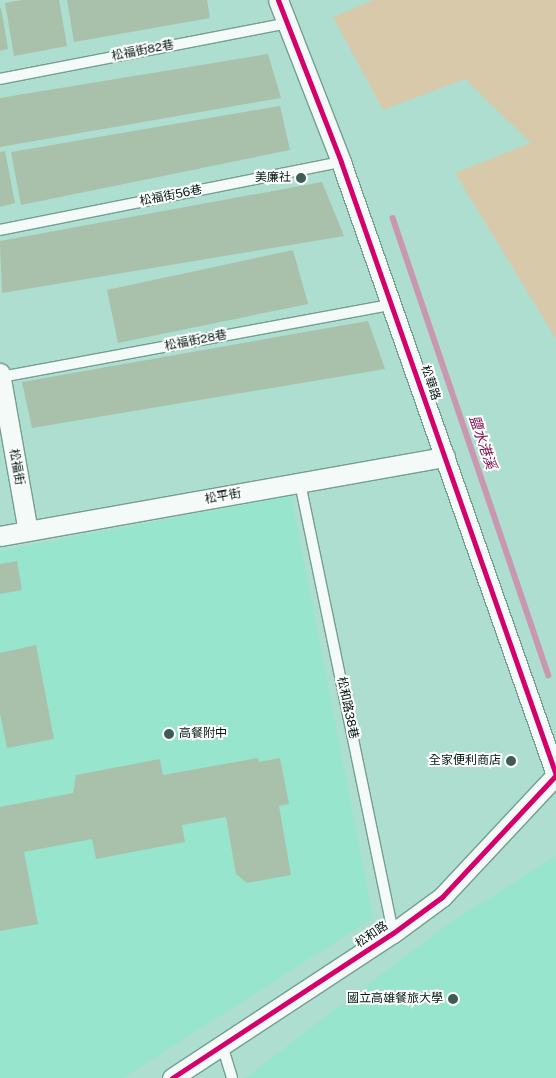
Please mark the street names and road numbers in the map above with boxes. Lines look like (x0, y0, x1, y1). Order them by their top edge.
street label: 松福街82巷 (111, 38, 175, 64)
street label: 松福街56巷 (139, 183, 203, 209)
street label: 松福街28巷 (164, 328, 228, 354)
street label: 松華路 (417, 364, 443, 402)
street label: 松福街 (6, 448, 26, 486)
street label: 松平街 (204, 487, 242, 507)
street label: 松和路38巷 (333, 676, 361, 740)
street label: 松和路 (353, 919, 391, 951)

